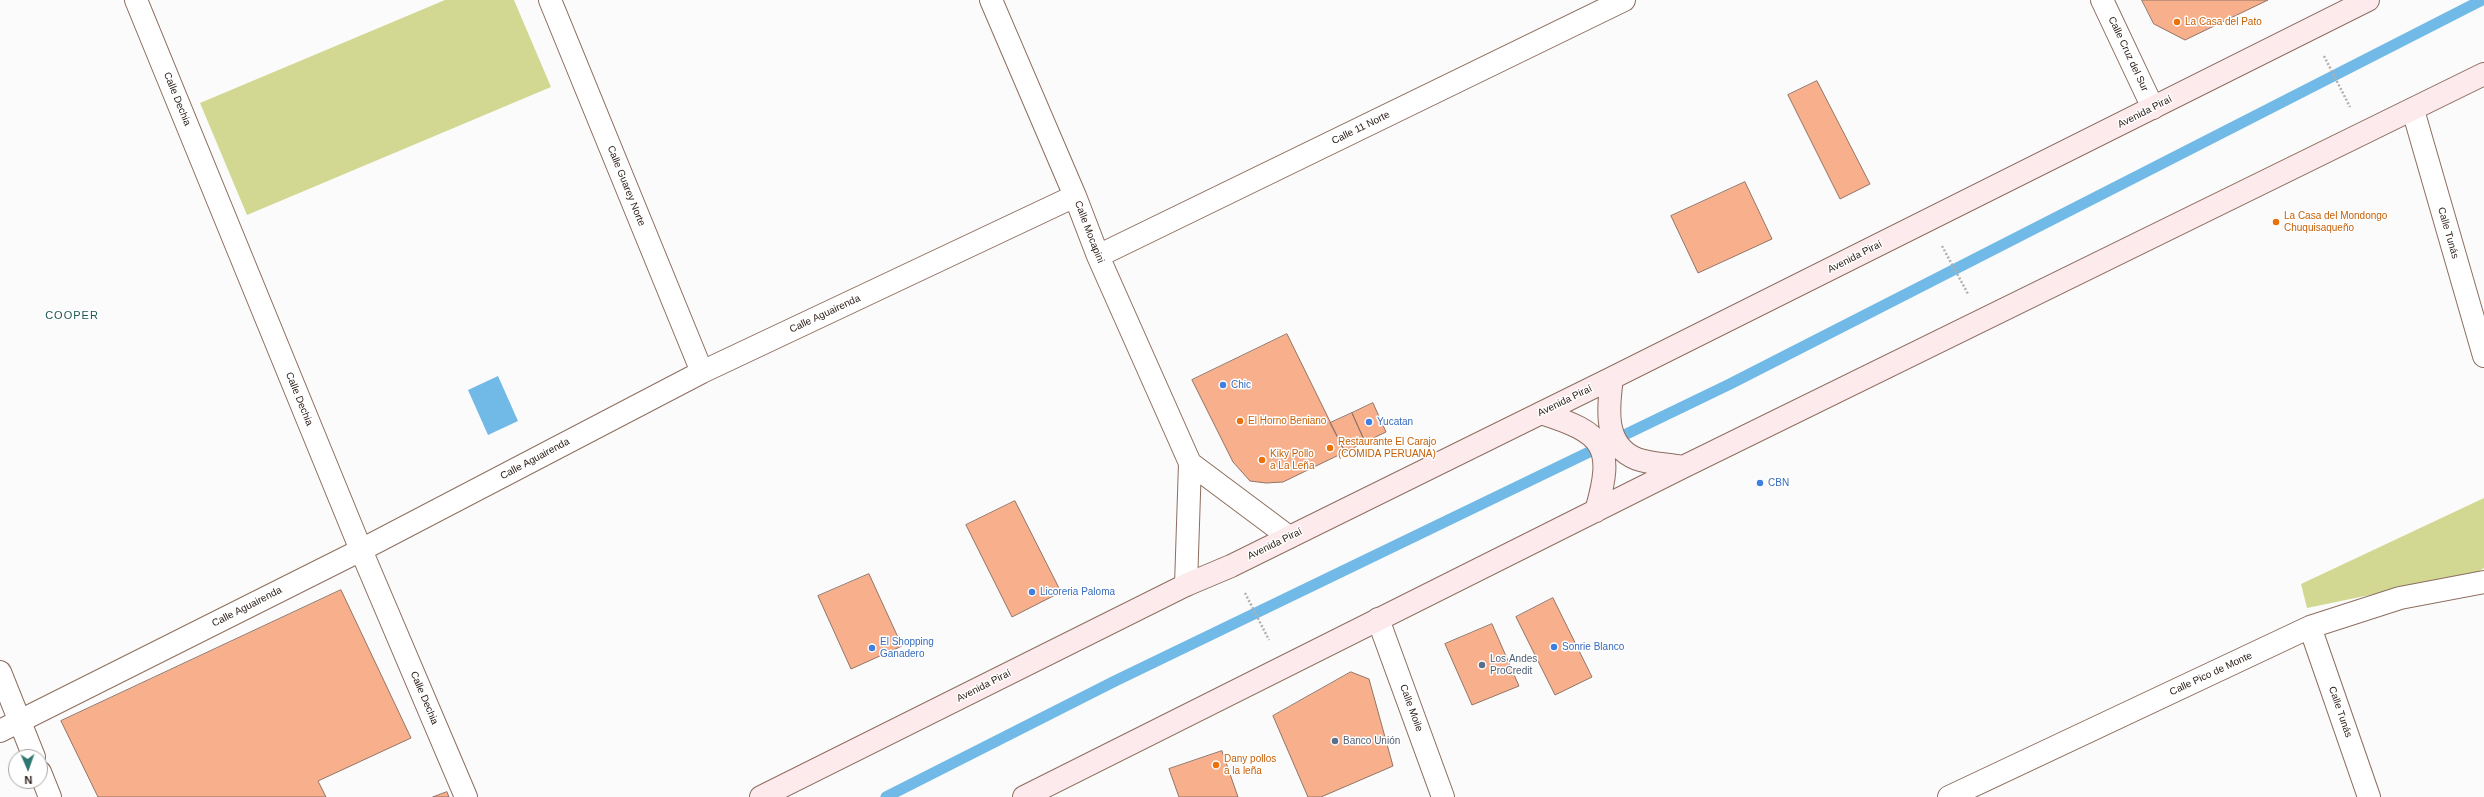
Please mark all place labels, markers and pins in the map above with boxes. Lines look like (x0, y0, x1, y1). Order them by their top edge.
place label: La Casa del Pato (2185, 16, 2262, 28)
marker: La Casa del Pato (2172, 17, 2182, 27)
place label: La Casa del Mondongo Chuquisaqueño (2284, 210, 2387, 234)
marker: La Casa del Mondongo Chuquisaqueño (2271, 217, 2281, 227)
place label: Chic (1231, 379, 1251, 391)
marker: Chic (1218, 380, 1228, 390)
place label: El Horno Beniano (1248, 415, 1326, 427)
marker: El Horno Beniano (1235, 416, 1245, 426)
place label: Yucatan (1377, 416, 1413, 428)
marker: Yucatan (1364, 417, 1374, 427)
place label: Restaurante El Carajo (COMIDA PERUANA) (1338, 436, 1436, 460)
marker: Restaurante El Carajo (COMIDA PERUANA) (1325, 443, 1335, 453)
place label: Kiky Pollo a La Leña (1270, 448, 1314, 472)
marker: Kiky Pollo a La Leña (1257, 455, 1267, 465)
place label: CBN (1768, 477, 1789, 489)
marker: CBN (1755, 478, 1765, 488)
place label: Licoreria Paloma (1040, 586, 1115, 598)
marker: Licoreria Paloma (1027, 587, 1037, 597)
place label: El Shopping Ganadero (880, 636, 934, 660)
place label: Sonrie Blanco (1562, 641, 1624, 653)
marker: Sonrie Blanco (1549, 642, 1559, 652)
marker: El Shopping Ganadero (867, 643, 877, 653)
place label: Los Andes ProCredit (1490, 653, 1537, 676)
marker: Los Andes ProCredit (1477, 660, 1487, 670)
place label: Banco Unión (1343, 735, 1400, 747)
marker: Banco Unión (1330, 736, 1340, 746)
place label: Dany pollos a la leña (1224, 753, 1276, 776)
marker: Dany pollos a la leña (1211, 760, 1221, 770)

